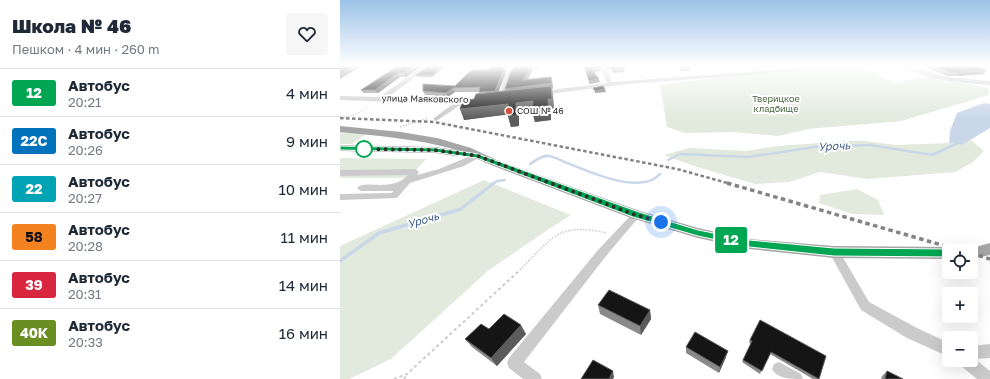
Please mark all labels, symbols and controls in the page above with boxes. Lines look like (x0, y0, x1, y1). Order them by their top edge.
button: heart (286, 13, 328, 55)
text: Школа № 46 (12, 14, 131, 37)
text: Пешком · 4 мин · 260 m (12, 41, 160, 57)
text: Автобус (68, 76, 130, 94)
text: 12 (26, 84, 42, 101)
text: 4 мин (286, 84, 328, 102)
street label: улица Маяковского (382, 92, 469, 105)
park label: Тверицкое кладбище (752, 93, 800, 114)
text: 20:21 (68, 94, 101, 110)
place label: СОШ № 46 (517, 105, 564, 116)
marker: СОШ № 46 (504, 106, 514, 116)
text: Автобус (68, 124, 130, 142)
text: 22С (20, 132, 48, 149)
text: 9 мин (286, 132, 328, 150)
water label: Урочь (818, 138, 852, 154)
unlabelled marker (355, 140, 373, 158)
text: 20:26 (68, 142, 103, 158)
text: Автобус (68, 172, 130, 190)
text: 22 (25, 180, 43, 197)
text: 10 мин (279, 180, 328, 198)
text: 20:27 (68, 190, 102, 206)
water label: Урочь (406, 209, 442, 231)
your location (651, 212, 671, 232)
text: Автобус (68, 220, 130, 238)
line badge: 12 (713, 227, 749, 253)
text: 58 (25, 228, 43, 245)
text: 11 мин (281, 228, 328, 246)
text: 12 (723, 231, 739, 248)
text: 20:28 (68, 238, 103, 254)
map controls (942, 243, 978, 367)
button: locate (942, 243, 978, 279)
text: Автобус (68, 268, 130, 286)
text: 39 (25, 276, 43, 293)
text: 14 мин (279, 276, 328, 294)
text: 20:31 (68, 286, 101, 302)
button: + (942, 287, 978, 323)
text: Автобус (68, 316, 130, 334)
text: 40К (20, 324, 48, 341)
text: 16 мин (279, 324, 328, 342)
button: − (942, 331, 978, 367)
text: 20:33 (68, 334, 103, 350)

